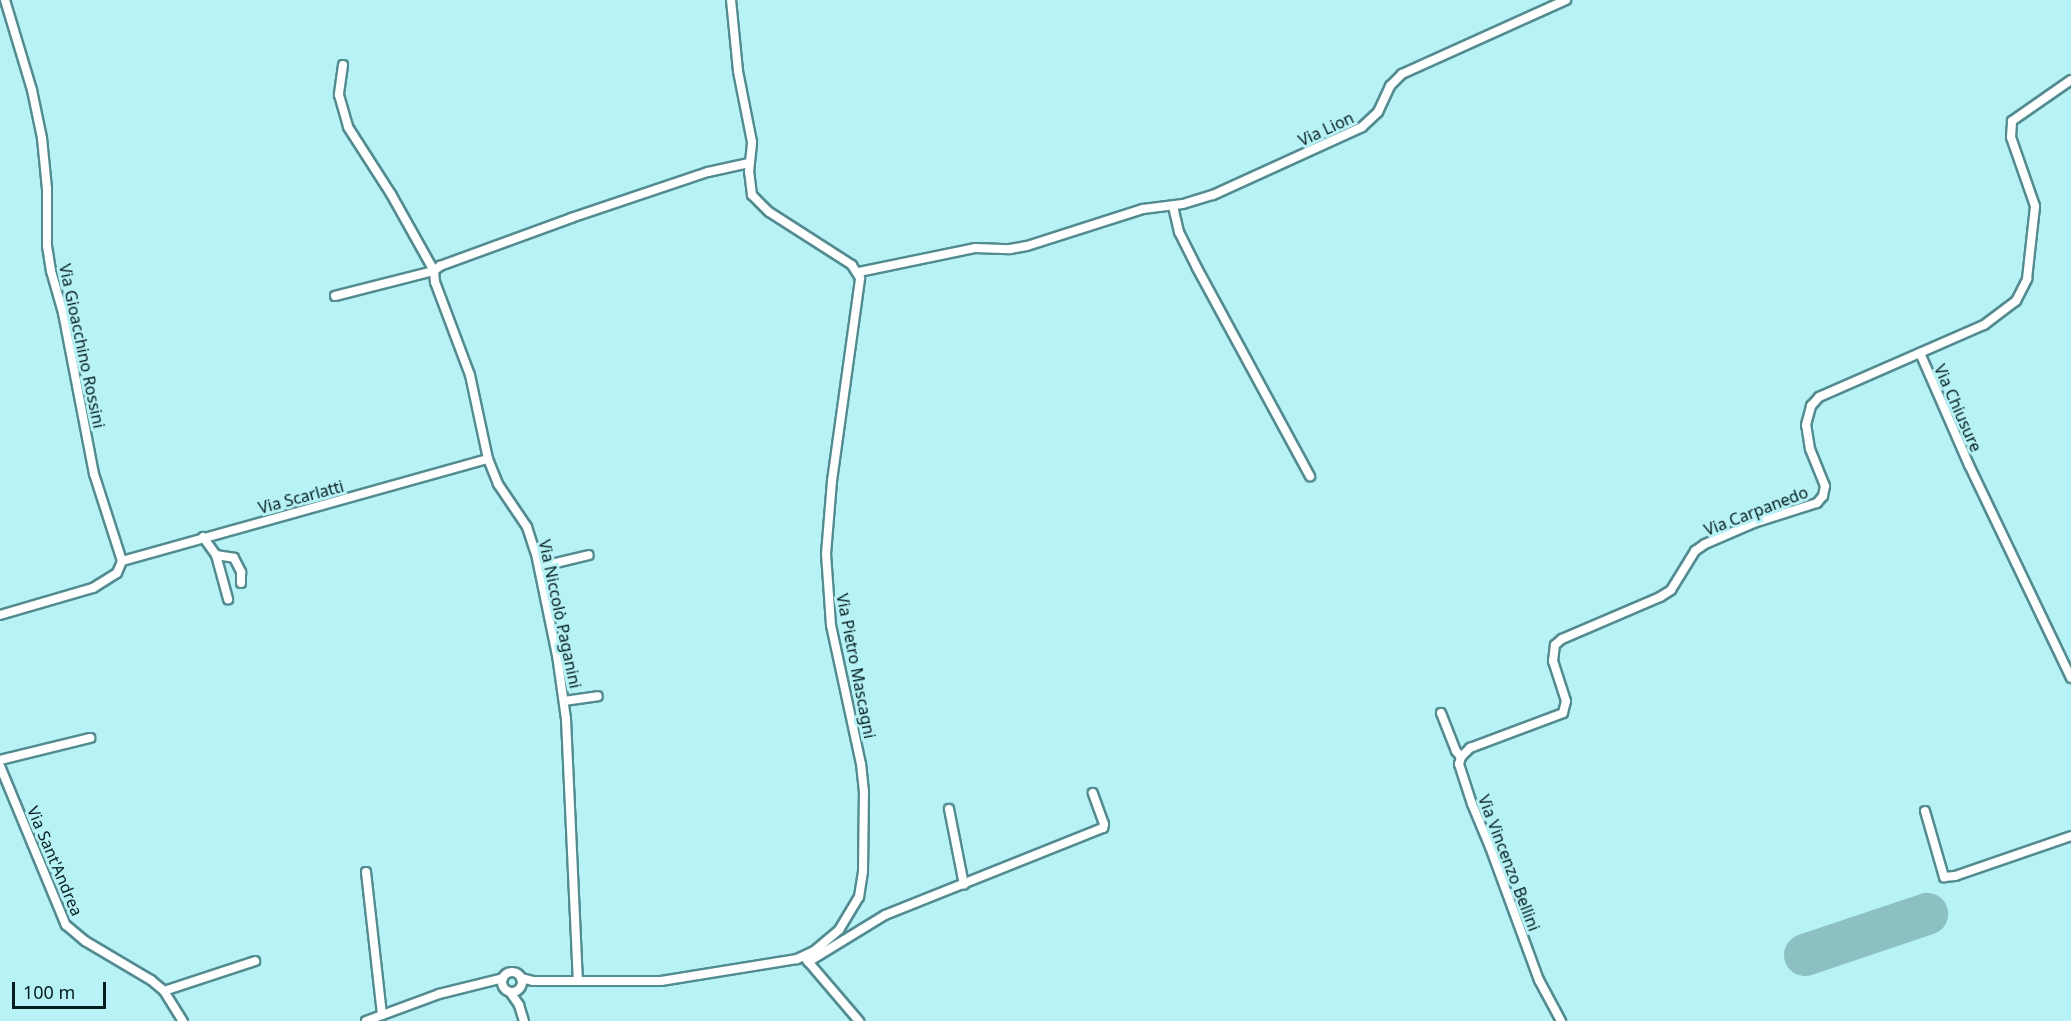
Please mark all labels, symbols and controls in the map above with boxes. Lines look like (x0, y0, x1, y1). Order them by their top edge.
street label: Via Lion (1295, 108, 1357, 150)
street label: Via Gioacchino Rossini (55, 262, 109, 430)
street label: Via Chiusure (1930, 361, 1986, 455)
street label: Via Scarlatti (256, 476, 346, 518)
street label: Via Carpanedo (1701, 482, 1811, 540)
street label: Via Niccolò Paganini (535, 538, 585, 690)
street label: Via Pietro Mascagni (833, 592, 879, 740)
street label: Via Vincenzo Bellini (1474, 792, 1544, 934)
street label: Via Sant'Andrea (23, 803, 87, 919)
scale bar (15, 970, 110, 1008)
text: 100 m (23, 980, 75, 1004)

